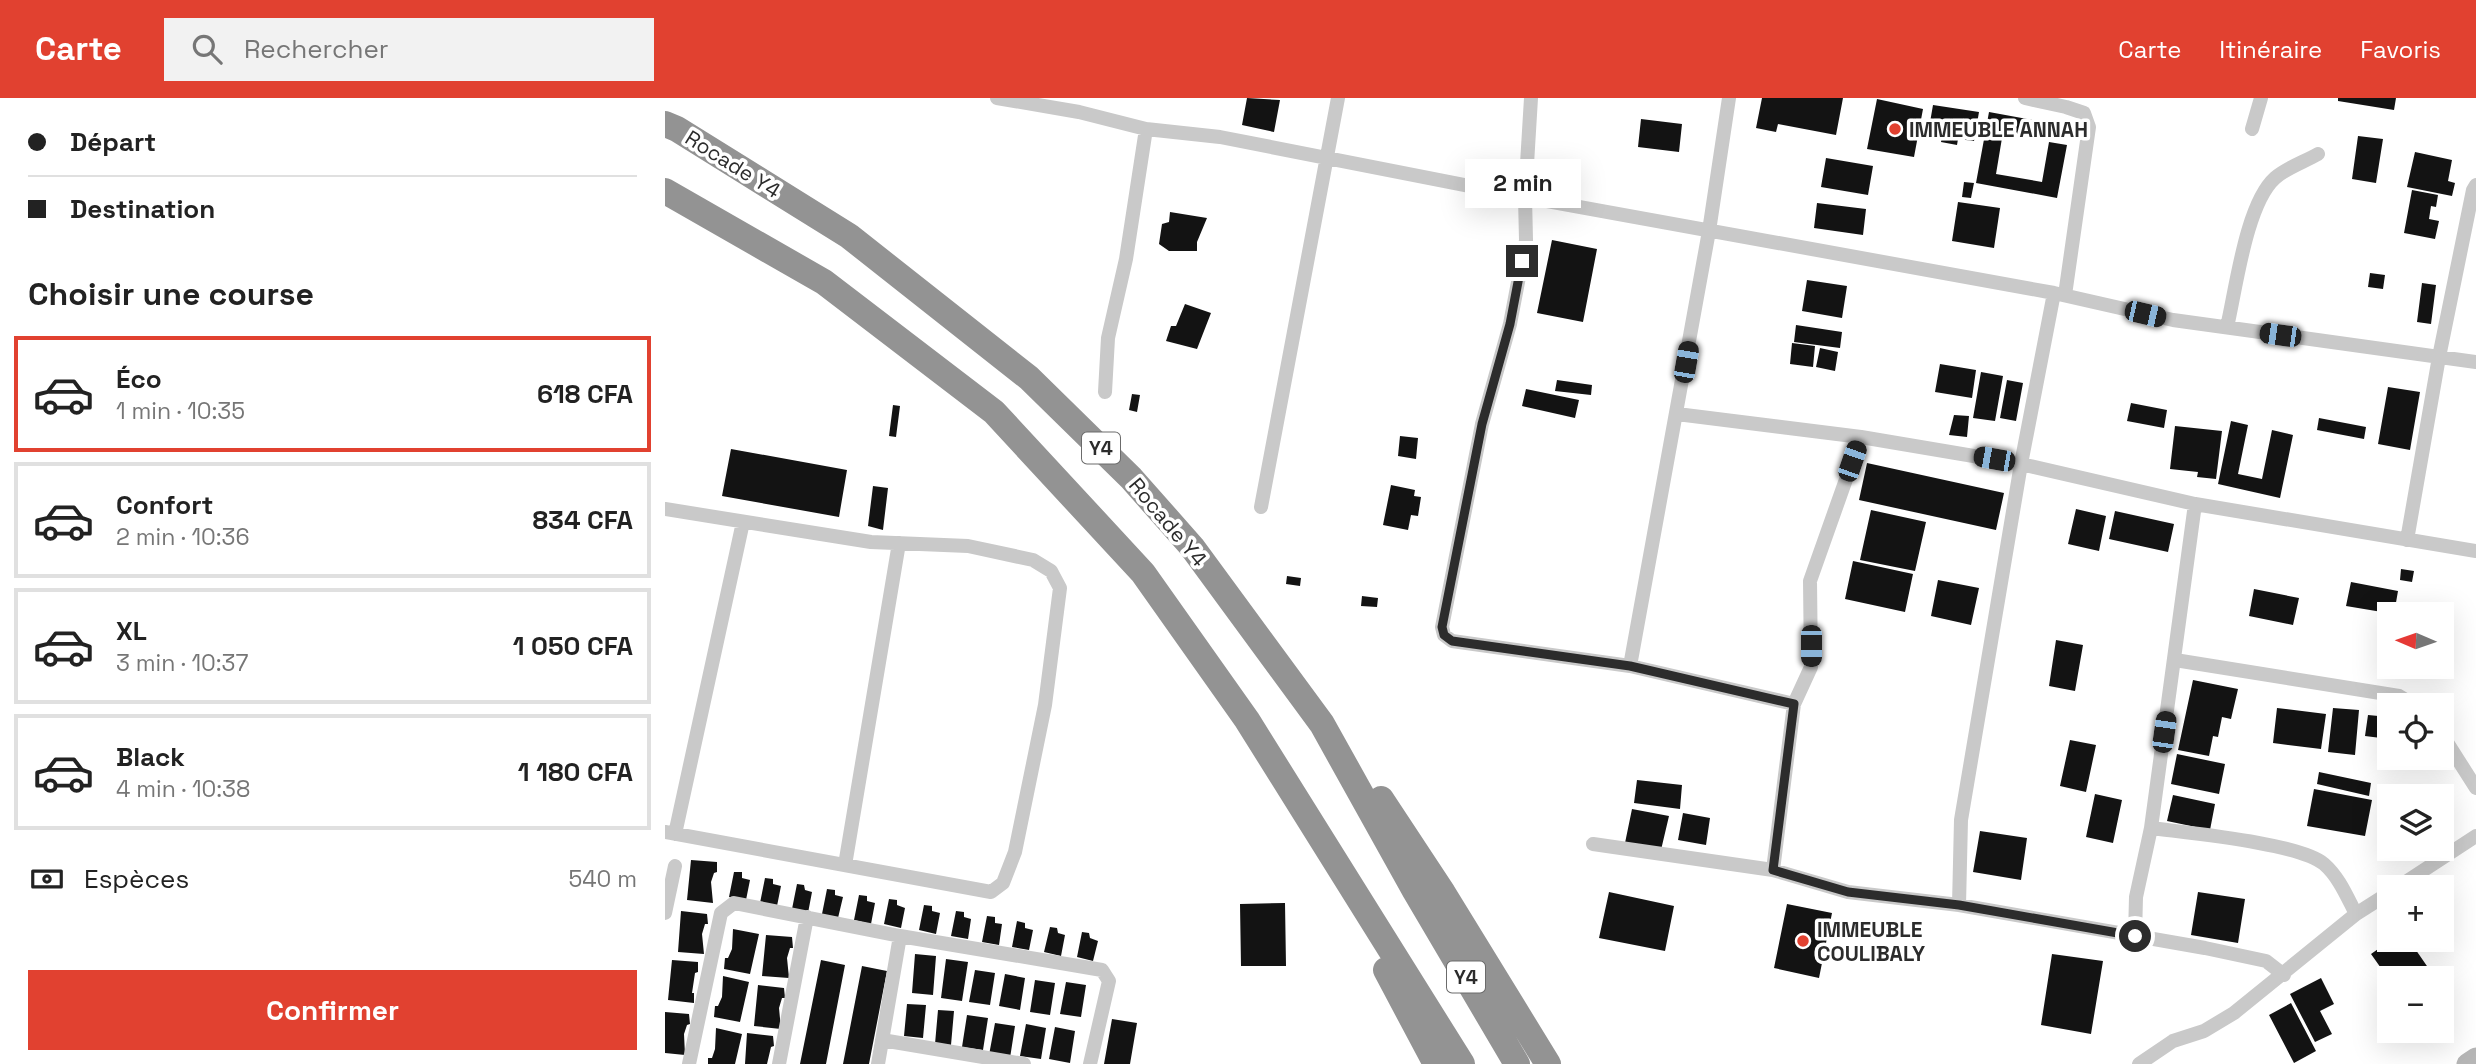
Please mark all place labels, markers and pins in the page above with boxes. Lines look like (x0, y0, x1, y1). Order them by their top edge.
place label: IMMEUBLE ANNAH (1909, 116, 2088, 143)
marker: IMMEUBLE ANNAH (1887, 121, 1903, 137)
place label: IMMEUBLE COULIBALY (1817, 916, 1925, 967)
marker: IMMEUBLE COULIBALY (1795, 933, 1811, 949)

